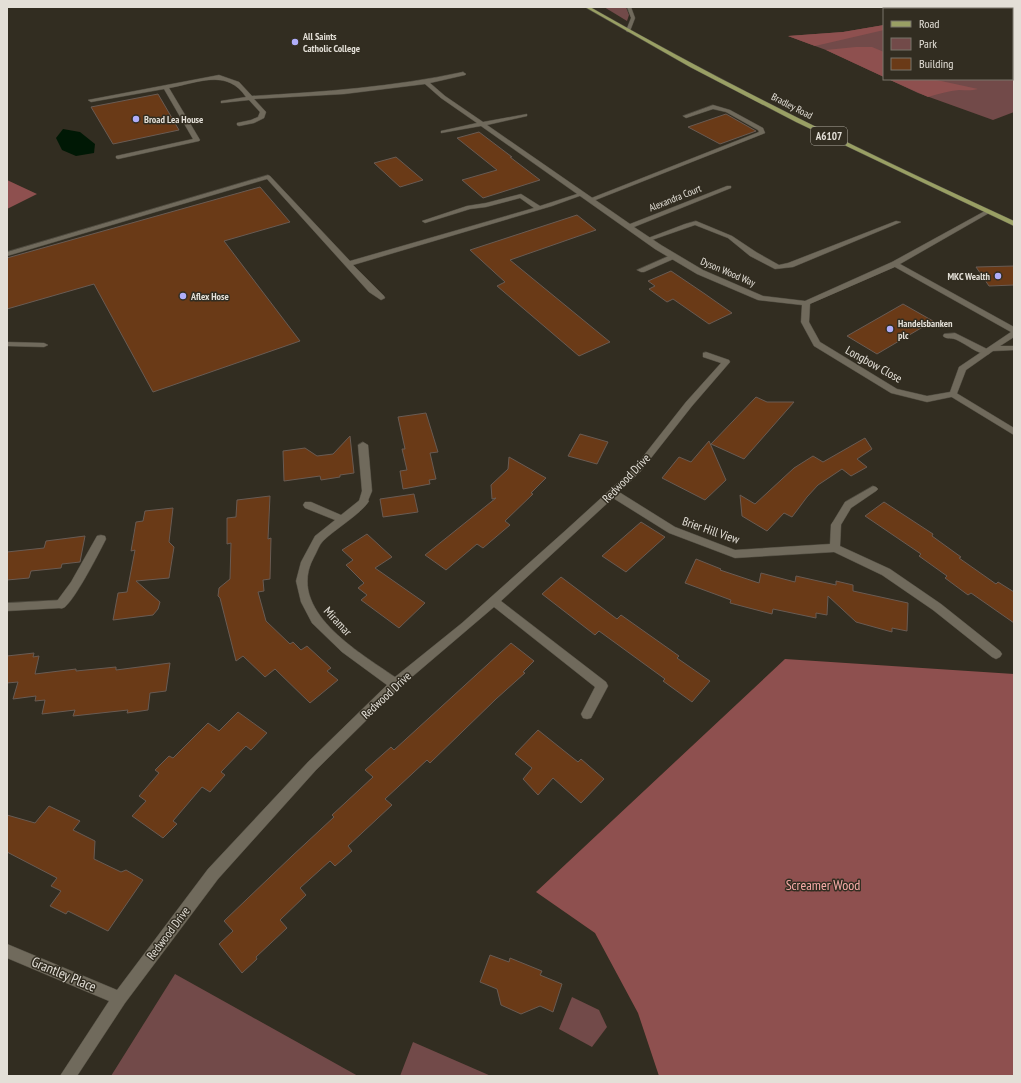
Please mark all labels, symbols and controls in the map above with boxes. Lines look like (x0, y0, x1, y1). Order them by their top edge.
legend (883, 8, 1013, 80)
text: Road (919, 16, 939, 31)
place label: All Saints Catholic College (302, 30, 360, 55)
text: Park (919, 36, 937, 51)
marker: All Saints Catholic College (290, 37, 300, 47)
text: Building (919, 56, 954, 71)
street label: Bradley Road (769, 90, 815, 122)
place label: Broad Lea House (144, 113, 203, 126)
marker: Broad Lea House (131, 114, 141, 124)
road number: A6107 (811, 127, 847, 145)
street label: Alexandra Court (647, 182, 703, 214)
street label: Dyson Wood Way (699, 255, 758, 289)
place label: MKC Wealth (947, 270, 991, 283)
marker: MKC Wealth (993, 271, 1003, 281)
place label: Aflex Hose (190, 290, 229, 303)
marker: Aflex Hose (178, 291, 188, 301)
place label: Handelsbanken plc (898, 317, 953, 342)
marker: Handelsbanken plc (885, 324, 895, 334)
street label: Longbow Close (843, 342, 905, 386)
street label: Redwood Drive (599, 450, 653, 506)
street label: Brier Hill View (681, 513, 742, 547)
street label: Miramar (321, 603, 356, 639)
street label: Redwood Drive (358, 668, 414, 722)
park label: Screamer Wood (786, 876, 860, 894)
street label: Redwood Drive (143, 904, 193, 962)
street label: Grantley Place (29, 952, 99, 996)

